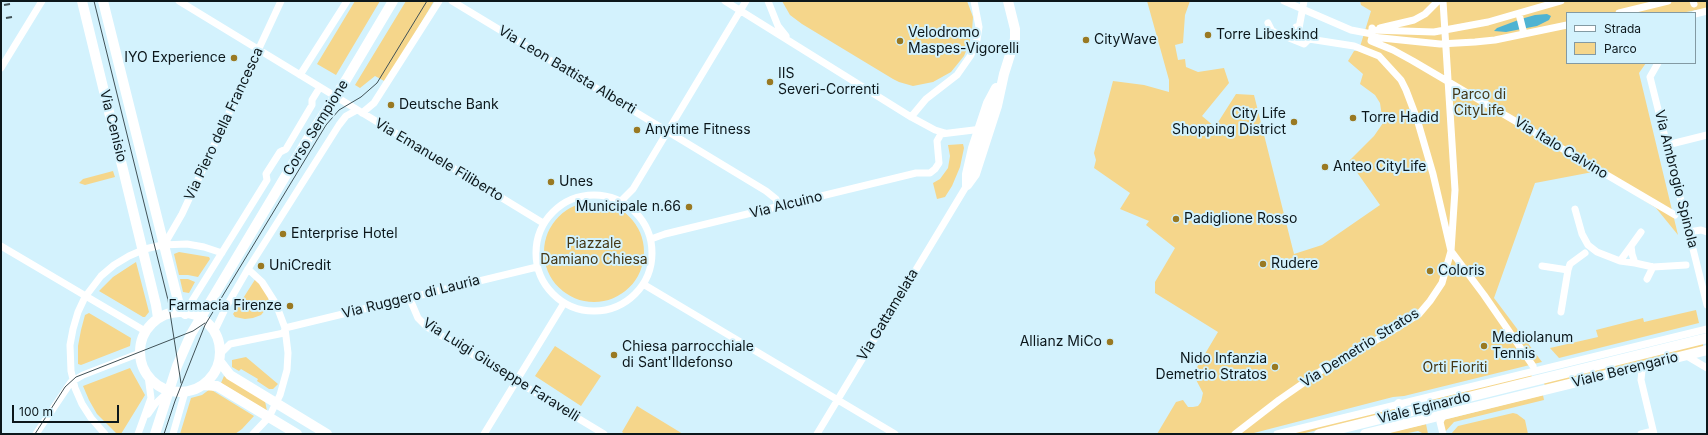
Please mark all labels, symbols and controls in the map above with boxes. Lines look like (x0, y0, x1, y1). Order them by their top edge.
legend (1566, 12, 1696, 64)
text: Strada (1604, 21, 1641, 36)
street label: Via Leon Battista Alberti (495, 22, 639, 118)
place label: Velodromo Maspes-Vigorelli (908, 25, 1019, 58)
place label: Torre Libeskind (1216, 27, 1318, 43)
marker: Torre Libeskind (1203, 30, 1213, 40)
place label: CityWave (1094, 32, 1157, 48)
marker: CityWave (1081, 35, 1091, 45)
marker: Velodromo Maspes-Vigorelli (895, 36, 905, 46)
text: Parco (1604, 41, 1637, 56)
street label: Via Piero della Francesca (181, 45, 267, 203)
place label: IYO Experience (124, 50, 226, 66)
marker: IYO Experience (229, 53, 239, 63)
place label: IIS Severi-Correnti (778, 66, 880, 98)
street label: Corso Sempione (280, 77, 352, 179)
marker: IIS Severi-Correnti (765, 77, 775, 87)
park label: Parco di CityLife (1452, 87, 1506, 120)
street label: Via Cenisio (96, 88, 130, 164)
place label: Deutsche Bank (399, 97, 499, 113)
marker: Deutsche Bank (386, 100, 396, 110)
place label: City Life Shopping District (1172, 106, 1286, 138)
street label: Via Ambrogio Spinola (1651, 108, 1701, 250)
place label: Torre Hadid (1361, 110, 1439, 126)
marker: Torre Hadid (1348, 113, 1358, 123)
street label: Via Italo Calvino (1511, 113, 1611, 183)
street label: Via Emanuele Filiberto (372, 115, 506, 205)
marker: City Life Shopping District (1289, 117, 1299, 127)
place label: Anytime Fitness (645, 122, 751, 138)
marker: Anytime Fitness (632, 125, 642, 135)
place label: Anteo CityLife (1333, 159, 1427, 175)
marker: Anteo CityLife (1320, 162, 1330, 172)
place label: Unes (559, 174, 593, 190)
marker: Unes (546, 177, 556, 187)
street label: Via Alcuino (748, 188, 824, 222)
place label: Municipale n.66 (576, 199, 681, 215)
marker: Municipale n.66 (684, 202, 694, 212)
place label: Padiglione Rosso (1184, 211, 1297, 227)
marker: Padiglione Rosso (1171, 214, 1181, 224)
place label: Enterprise Hotel (291, 226, 398, 242)
marker: Enterprise Hotel (278, 229, 288, 239)
park label: Piazzale Damiano Chiesa (540, 236, 648, 268)
place label: Rudere (1271, 256, 1318, 272)
place label: UniCredit (269, 258, 331, 274)
marker: Rudere (1258, 259, 1268, 269)
marker: UniCredit (256, 261, 266, 271)
place label: Coloris (1438, 263, 1485, 279)
street label: Via Gattamelata (854, 266, 922, 364)
marker: Coloris (1425, 266, 1435, 276)
street label: Via Ruggero di Lauria (340, 272, 482, 322)
place label: Farmacia Firenze (169, 298, 282, 314)
marker: Farmacia Firenze (285, 301, 295, 311)
street label: Via Demetrio Stratos (1298, 305, 1422, 391)
street label: Via Luigi Giuseppe Faravelli (419, 315, 583, 425)
place label: Mediolanum Tennis (1492, 330, 1573, 362)
place label: Allianz MiCo (1020, 334, 1102, 350)
marker: Allianz MiCo (1105, 337, 1115, 347)
place label: Chiesa parrocchiale di Sant'Ildefonso (622, 339, 754, 372)
marker: Mediolanum Tennis (1479, 341, 1489, 351)
street label: Viale Berengario (1570, 349, 1680, 391)
marker: Chiesa parrocchiale di Sant'Ildefonso (609, 350, 619, 360)
place label: Nido Infanzia Demetrio Stratos (1156, 351, 1267, 384)
park label: Orti Fioriti (1422, 360, 1488, 376)
marker: Nido Infanzia Demetrio Stratos (1270, 362, 1280, 372)
street label: Viale Eginardo (1376, 388, 1472, 428)
scale bar (14, 397, 121, 423)
text: 100 m (19, 404, 53, 419)

